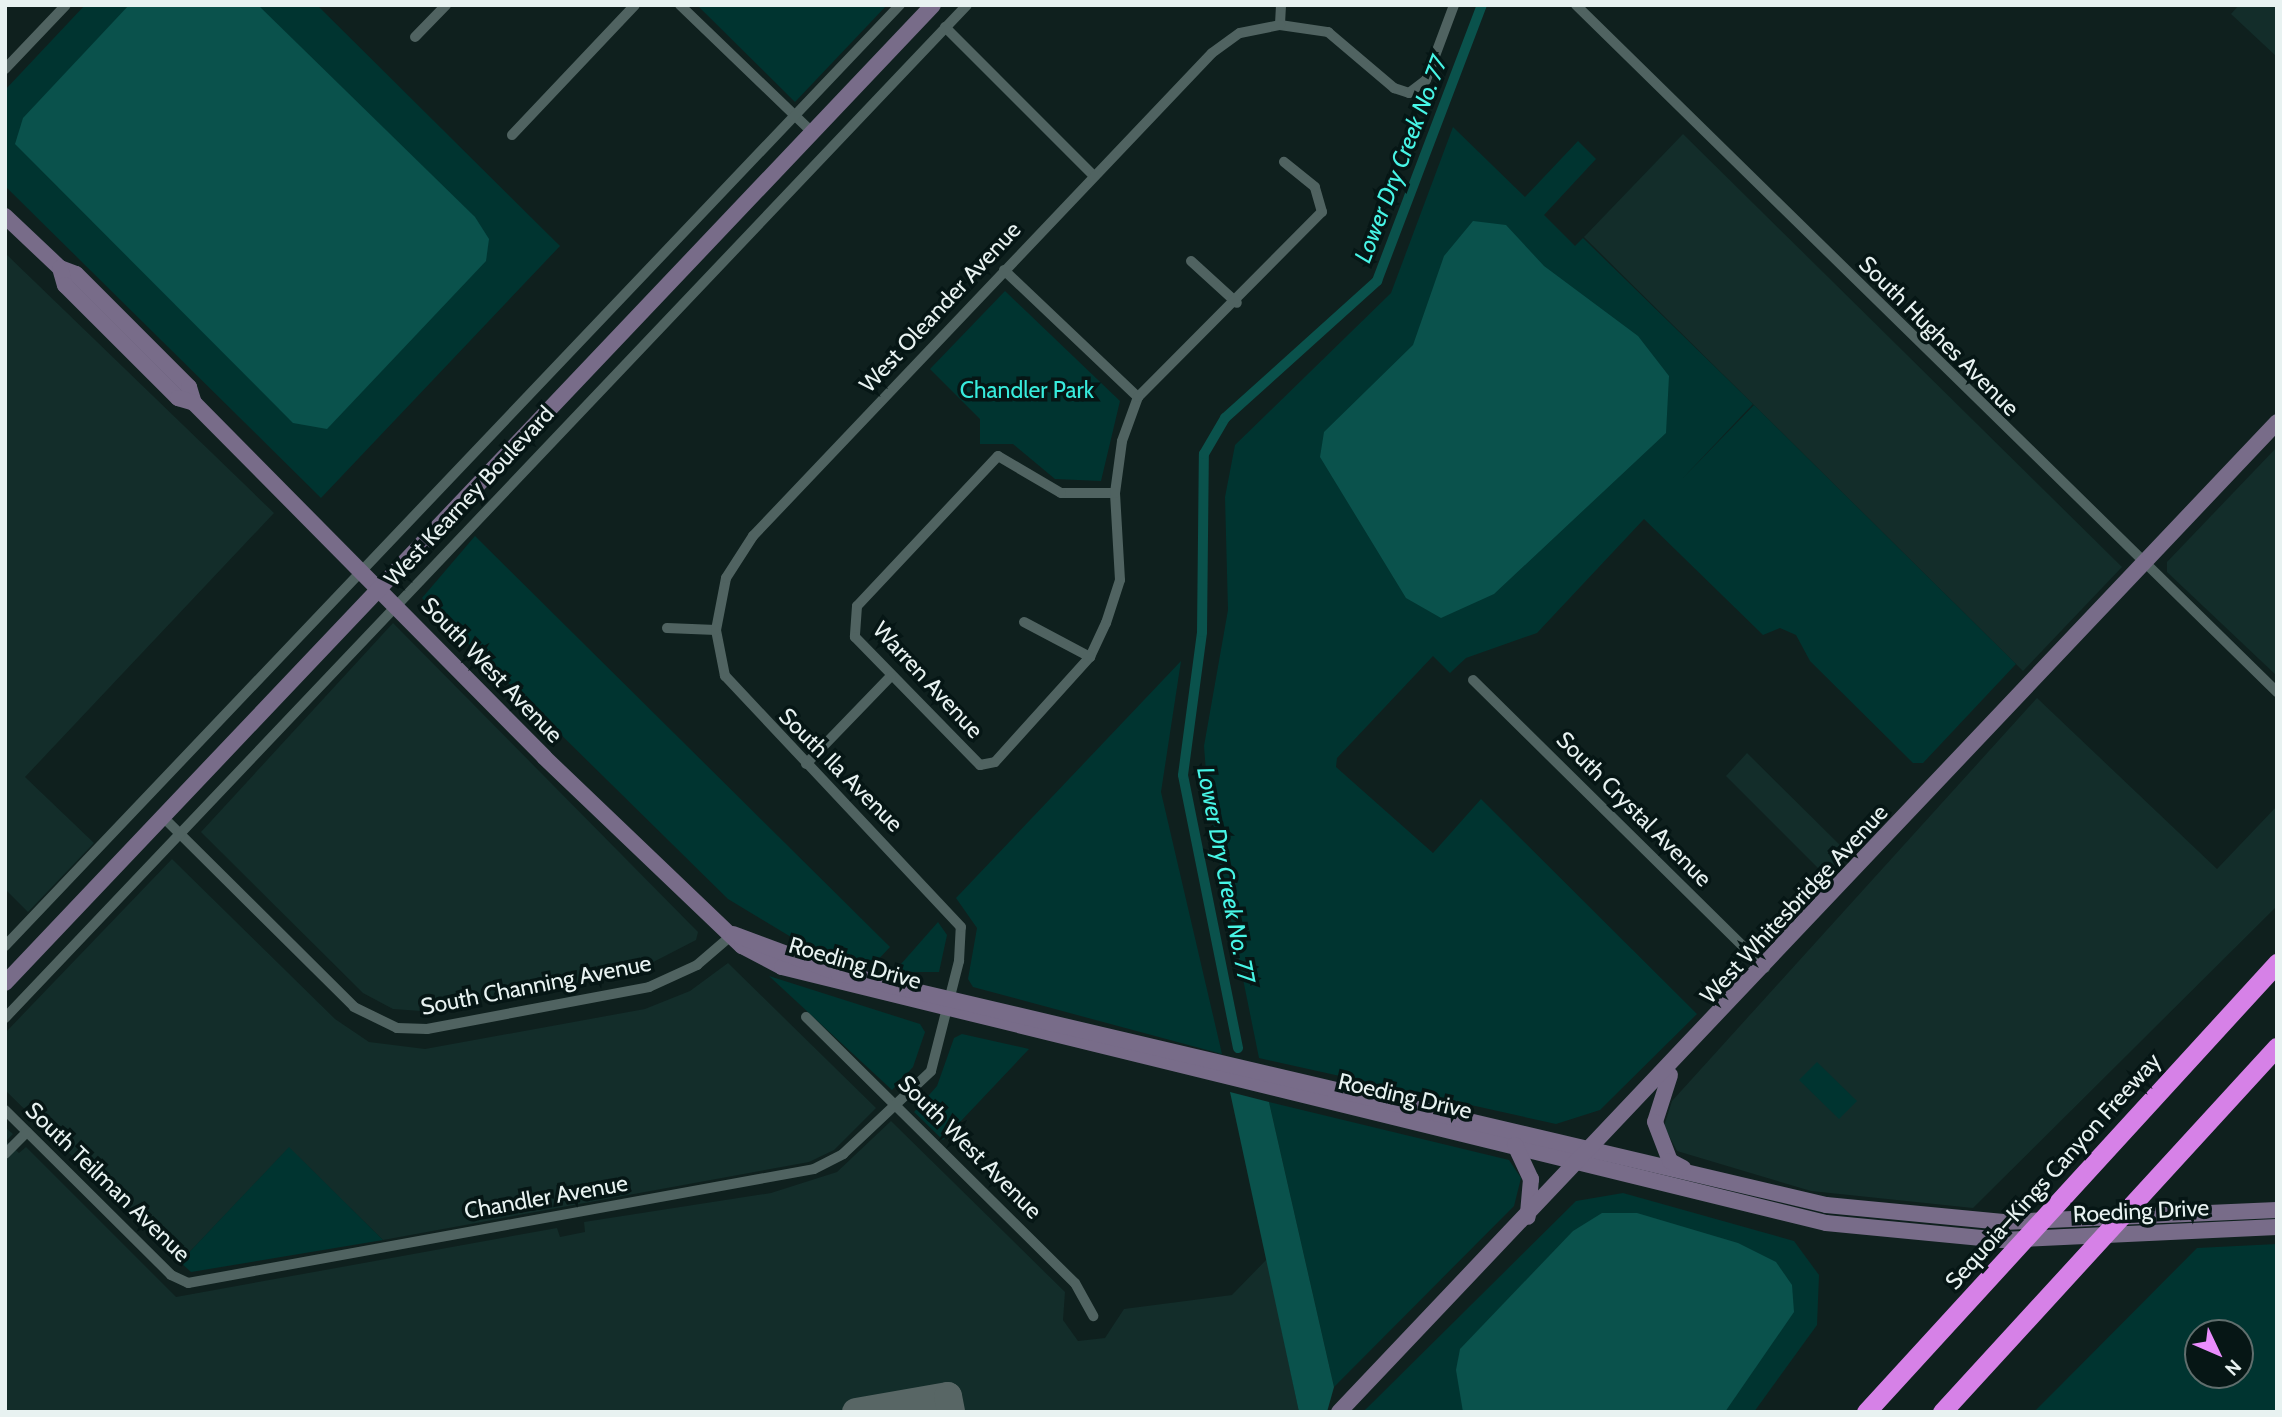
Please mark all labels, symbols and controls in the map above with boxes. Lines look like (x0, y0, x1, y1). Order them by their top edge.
water label: Lower Dry Creek No. 77 (1348, 51, 1454, 267)
street label: West Oleander Avenue (854, 216, 1026, 398)
street label: South Hughes Avenue (1853, 250, 2025, 422)
park label: Chandler Park (960, 376, 1094, 404)
street label: West Kearney Boulevard (378, 400, 560, 592)
street label: South West Avenue (416, 592, 568, 748)
street label: Warren Avenue (867, 616, 989, 744)
street label: South Ila Avenue (773, 702, 909, 838)
street label: South Crystal Avenue (1551, 726, 1717, 892)
water label: Lower Dry Creek No. 77 (1191, 764, 1261, 986)
street label: West Whitesbridge Avenue (1695, 799, 1893, 1009)
street label: Roeding Drive (786, 931, 924, 995)
street label: South Channing Avenue (418, 949, 654, 1021)
street label: Sequoia–Kings Canyon Freeway (1939, 1047, 2167, 1295)
street label: Roeding Drive (1335, 1067, 1475, 1125)
street label: South West Avenue (893, 1070, 1047, 1224)
street label: South Teilman Avenue (20, 1096, 196, 1268)
street label: Chandler Avenue (462, 1169, 630, 1225)
street label: Roeding Drive (2072, 1194, 2210, 1228)
north arrow (2184, 1319, 2254, 1389)
text: N (2220, 1355, 2246, 1380)

